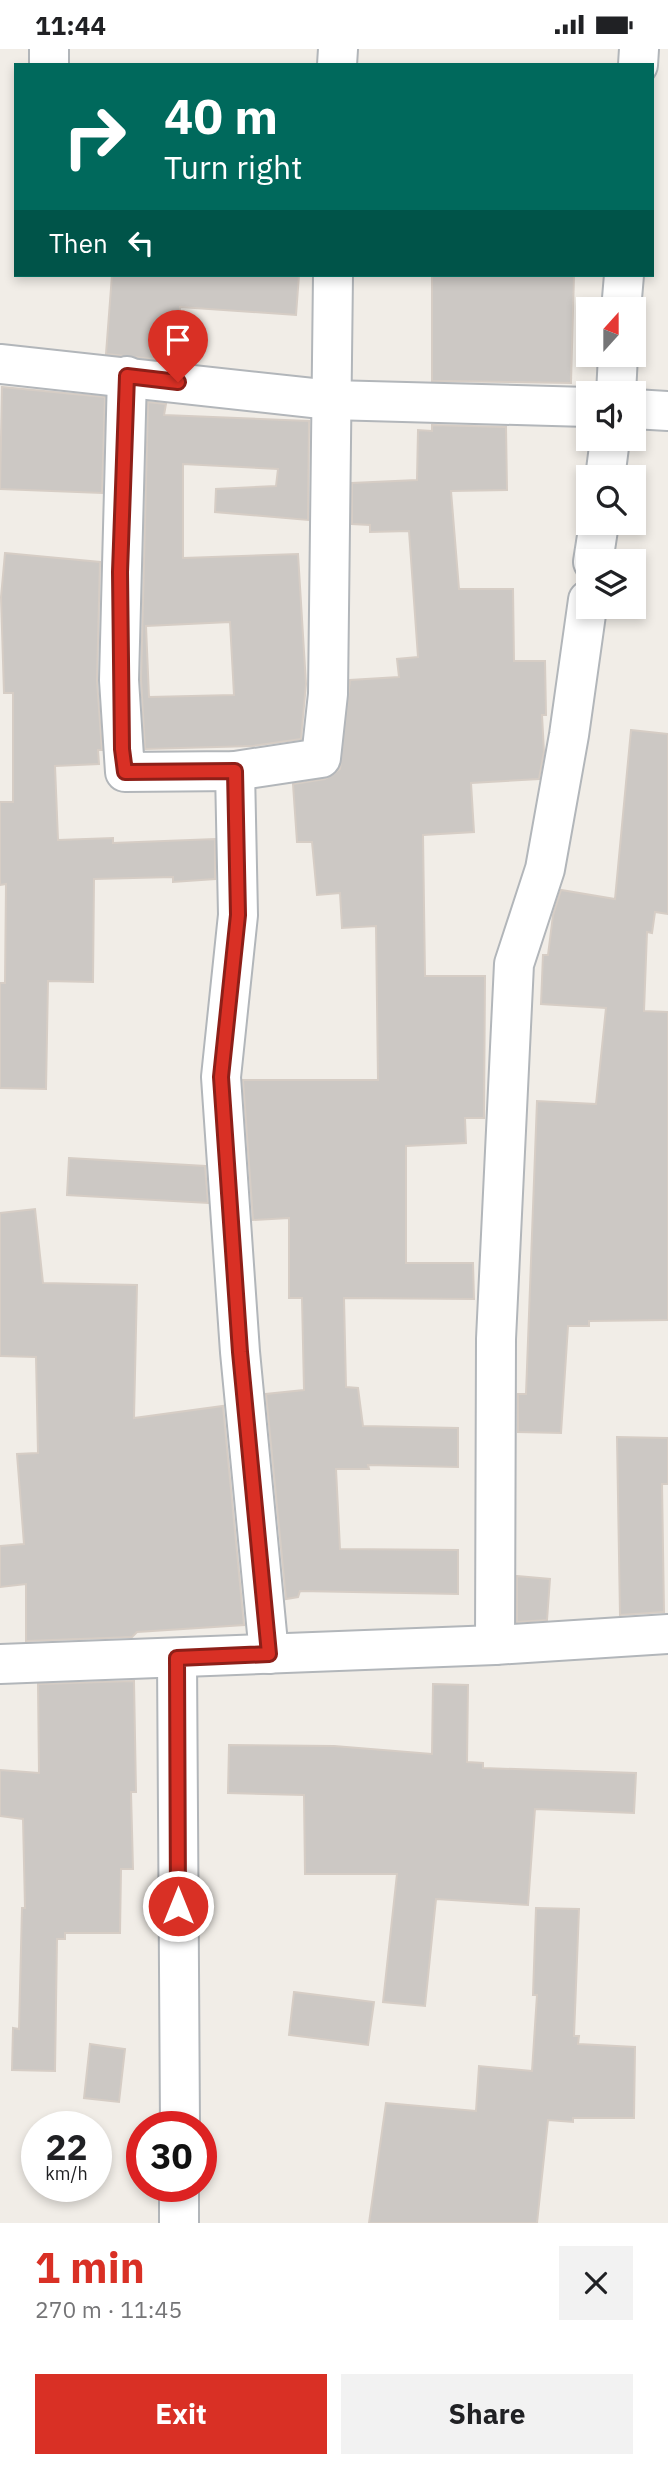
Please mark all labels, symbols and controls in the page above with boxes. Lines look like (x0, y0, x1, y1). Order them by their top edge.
text: 11:44 (35, 8, 106, 42)
text: 40 m (164, 84, 278, 147)
icon: right (49, 91, 140, 182)
text: Turn right (164, 146, 302, 188)
icon: left (122, 224, 160, 262)
text: Then (49, 226, 108, 260)
north arrow (576, 297, 646, 367)
map controls (576, 297, 646, 619)
pin (148, 310, 208, 382)
icon: arrive (159, 321, 197, 359)
button: sound (576, 381, 646, 451)
button: search (576, 465, 646, 535)
button: layers (576, 549, 646, 619)
position arrow (141, 1869, 215, 1943)
speed limit sign: 30 (126, 2111, 217, 2202)
text: 22 (45, 2124, 88, 2170)
text: km/h (45, 2162, 88, 2185)
text: 1 min (35, 2240, 145, 2295)
button: close (559, 2246, 633, 2320)
text: 270 m · 11:45 (35, 2294, 182, 2324)
button: Exit (35, 2374, 327, 2454)
button: Share (341, 2374, 633, 2454)

